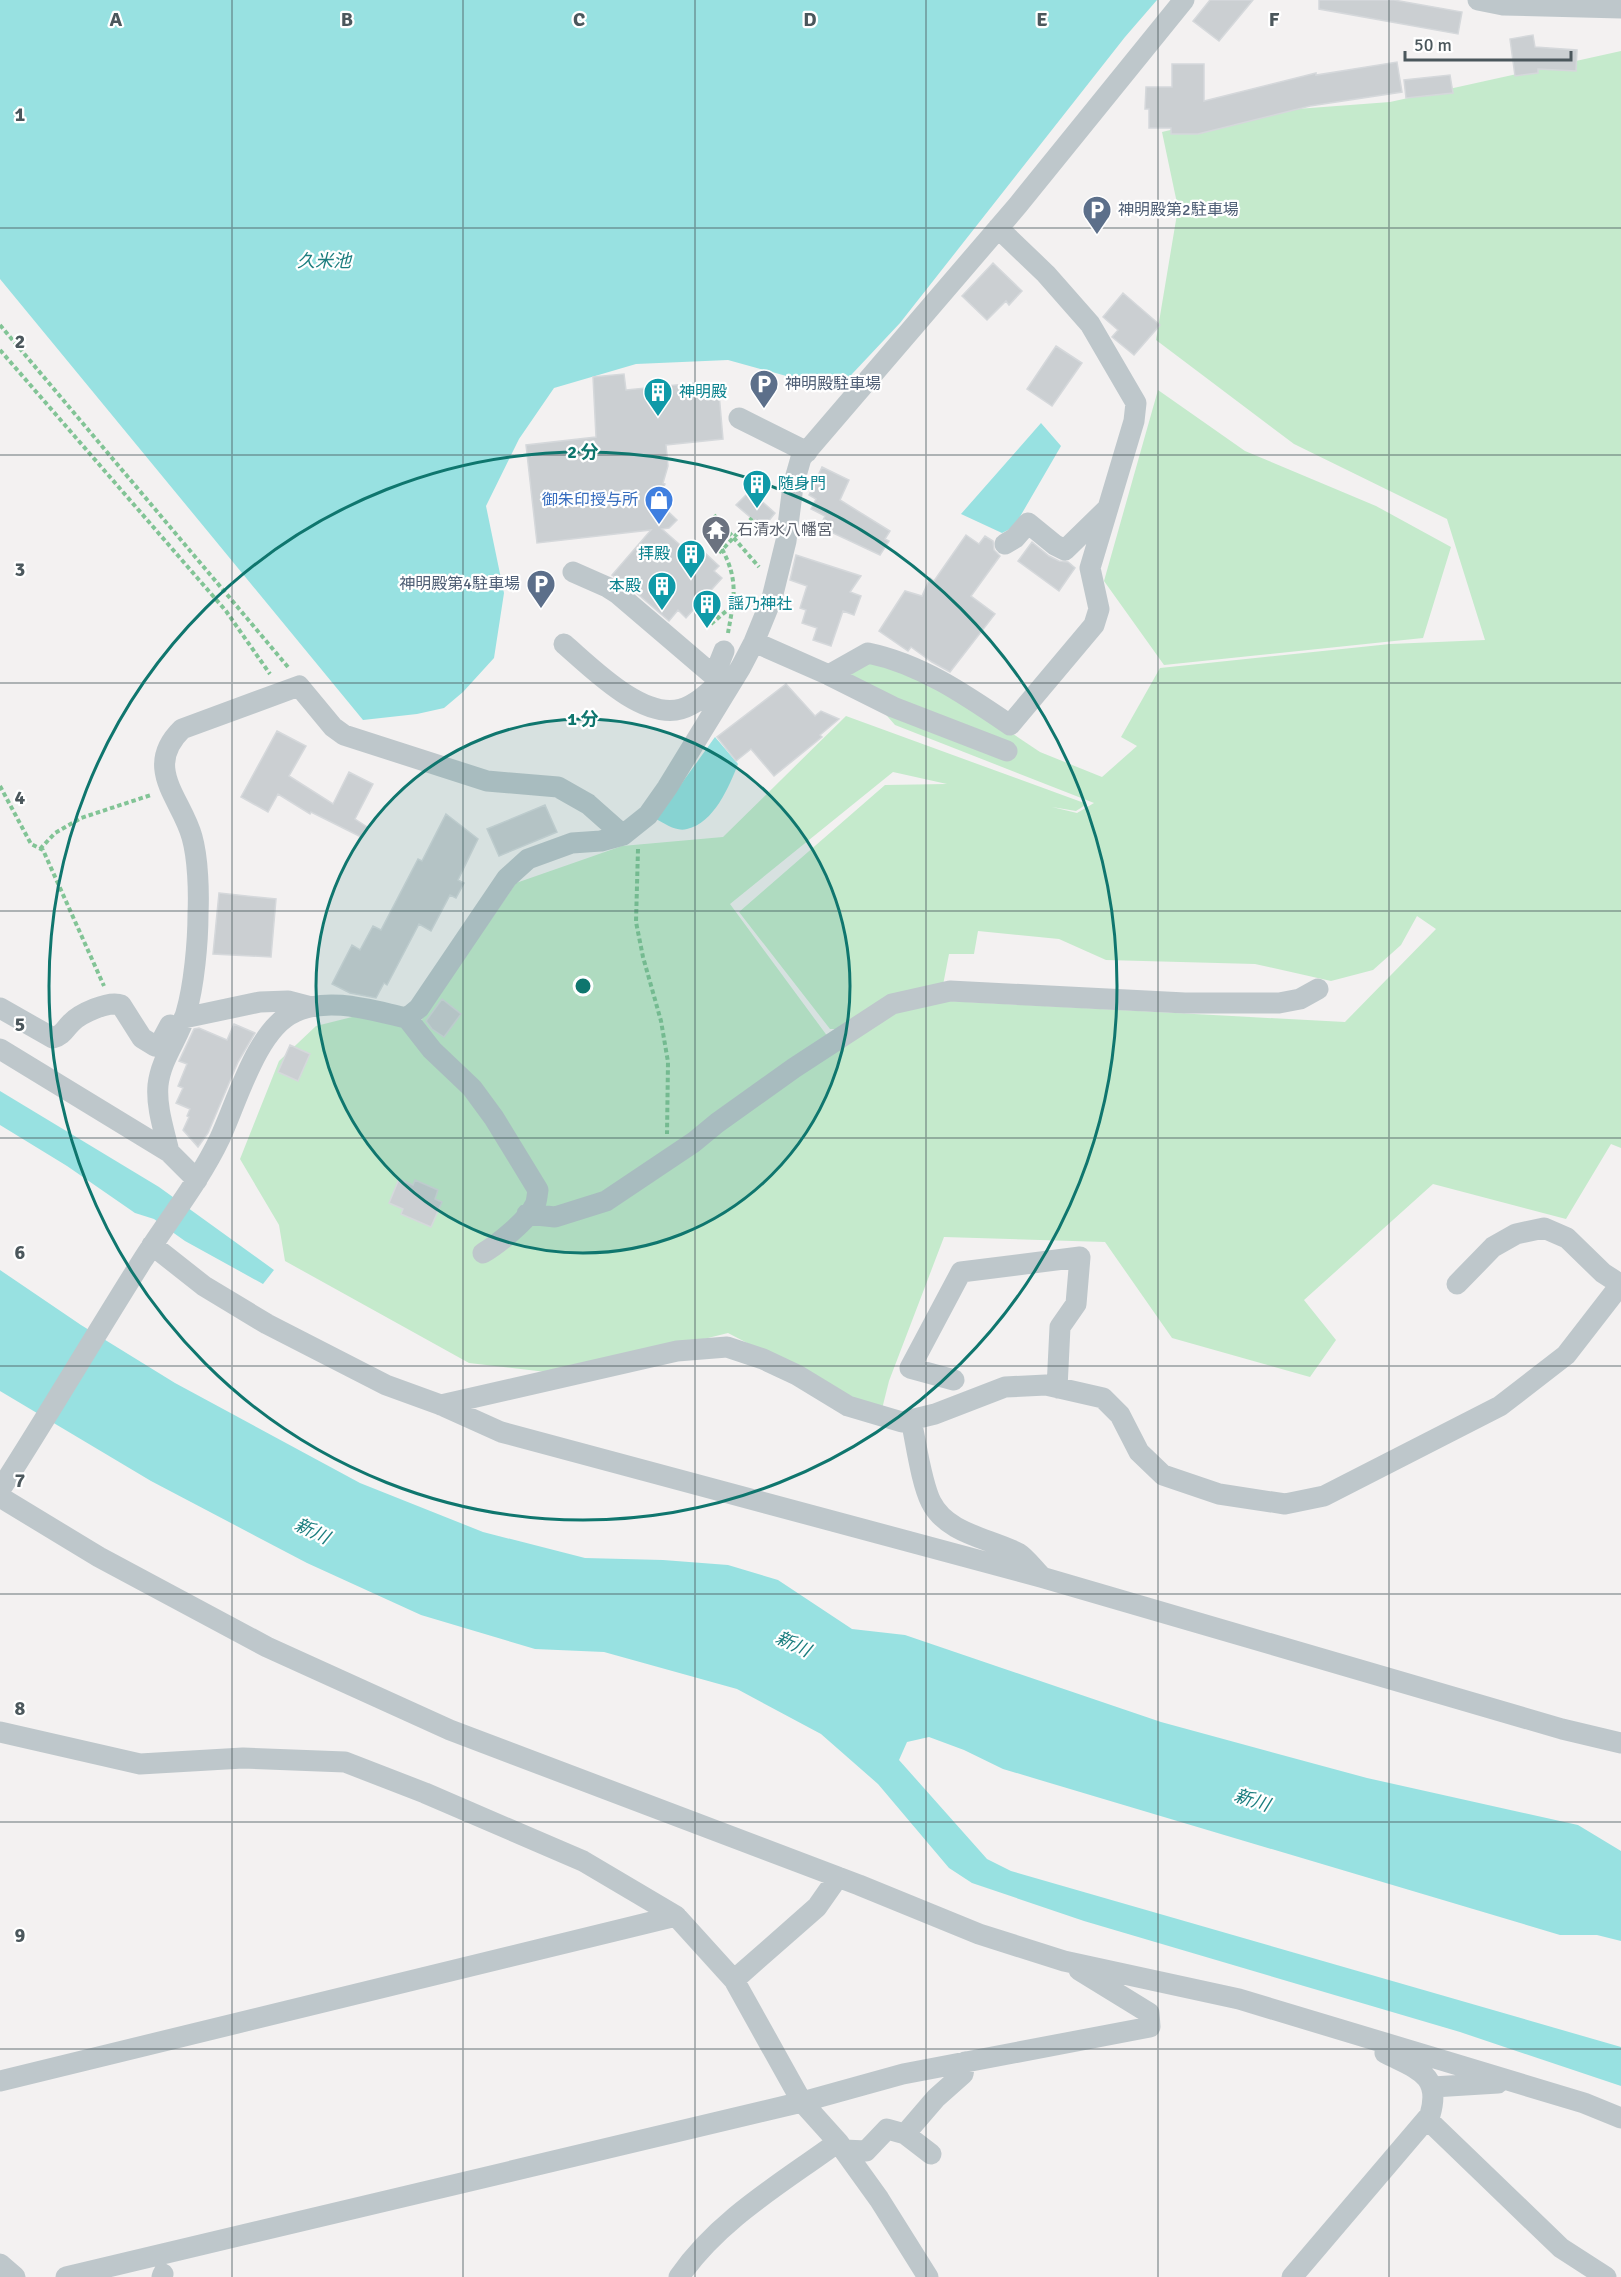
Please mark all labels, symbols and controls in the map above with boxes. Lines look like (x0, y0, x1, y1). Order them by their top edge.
text: A (110, 7, 123, 32)
text: B (341, 7, 353, 32)
text: C (573, 7, 585, 32)
text: D (803, 7, 817, 32)
text: E (1036, 7, 1048, 32)
text: F (1269, 7, 1280, 32)
scale bar (1405, 24, 1572, 62)
text: 50 m (1414, 34, 1452, 56)
text: 1 (15, 102, 26, 127)
parking icon: 神明殿第2駐車場 (1081, 194, 1113, 236)
place label: 神明殿第2駐車場 (1118, 200, 1239, 220)
water label: 久米池 (297, 250, 353, 272)
text: 2 (15, 329, 25, 354)
parking icon: 神明殿駐車場 (748, 368, 780, 410)
place label: 神明殿駐車場 (785, 374, 881, 394)
building icon: 神明殿 (642, 376, 674, 418)
place label: 神明殿 (679, 382, 727, 402)
text: 2 分 (567, 441, 599, 463)
building icon: 随身門 (741, 468, 773, 510)
place label: 随身門 (778, 474, 826, 494)
shop icon: 御朱印授与所 (643, 484, 675, 526)
place label: 御朱印授与所 (542, 490, 638, 510)
temple icon: 石清水八幡宮 (700, 514, 732, 556)
place label: 石清水八幡宮 (737, 520, 833, 540)
building icon: 拝殿 (675, 538, 707, 580)
place label: 拝殿 (638, 544, 670, 564)
text: 3 (15, 557, 25, 582)
parking icon: 神明殿第4駐車場 (525, 568, 557, 610)
building icon: 本殿 (646, 570, 678, 612)
place label: 神明殿第4駐車場 (399, 574, 520, 594)
place label: 本殿 (609, 576, 641, 596)
building icon: 謡乃神社 (691, 588, 723, 630)
place label: 謡乃神社 (728, 594, 792, 614)
text: 1 分 (567, 708, 599, 730)
text: 4 (15, 785, 26, 810)
centre of rings (573, 976, 593, 996)
text: 5 (15, 1012, 25, 1037)
text: 6 (15, 1240, 26, 1265)
text: 7 (15, 1468, 26, 1493)
water label: 新川 (291, 1513, 335, 1549)
water label: 新川 (772, 1626, 816, 1662)
text: 8 (15, 1696, 26, 1721)
water label: 新川 (1231, 1784, 1274, 1817)
text: 9 (15, 1923, 26, 1948)

